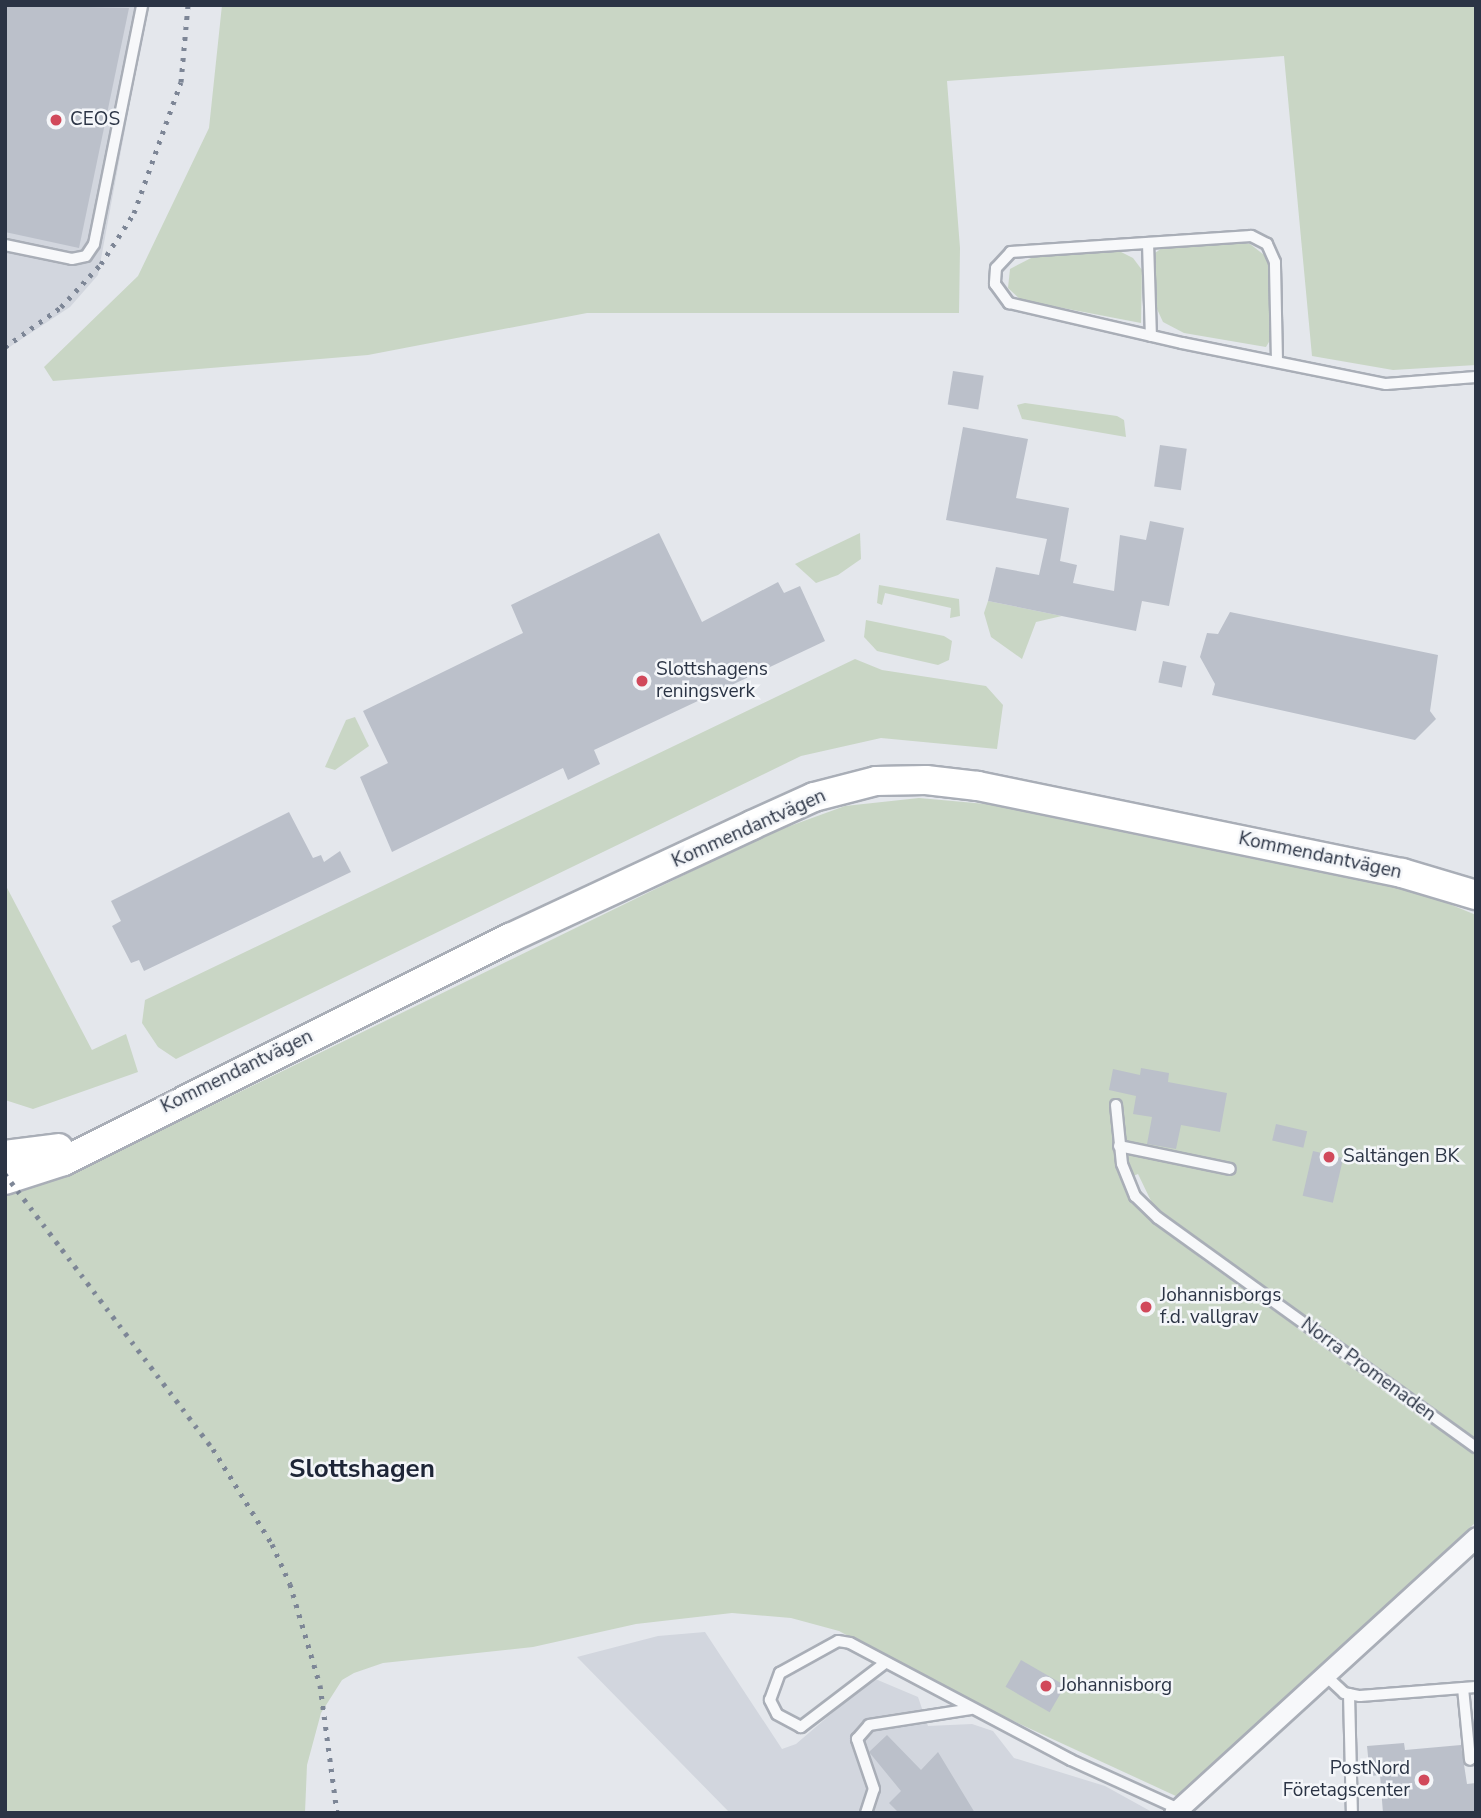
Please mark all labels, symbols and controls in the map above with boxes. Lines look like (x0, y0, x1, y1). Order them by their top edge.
place label: CEOS (70, 109, 120, 131)
marker: CEOS (48, 112, 64, 128)
place label: Slottshagens reningsverk (656, 659, 768, 703)
marker: Slottshagens reningsverk (634, 673, 650, 689)
street label: Kommendantvägen (669, 785, 829, 873)
street label: Kommendantvägen (1236, 828, 1404, 884)
street label: Kommendantvägen (157, 1025, 317, 1119)
place label: Saltängen BK (1343, 1146, 1459, 1168)
marker: Saltängen BK (1321, 1149, 1337, 1165)
place label: Johannisborgs f.d. vallgrav (1160, 1285, 1281, 1329)
marker: Johannisborgs f.d. vallgrav (1138, 1299, 1154, 1315)
street label: Norra Promenaden (1296, 1313, 1440, 1427)
district label: Slottshagen (289, 1453, 435, 1485)
place label: Johannisborg (1060, 1675, 1172, 1697)
marker: Johannisborg (1038, 1678, 1054, 1694)
place label: PostNord Företagscenter (1283, 1758, 1410, 1802)
marker: PostNord Företagscenter (1416, 1772, 1432, 1788)

